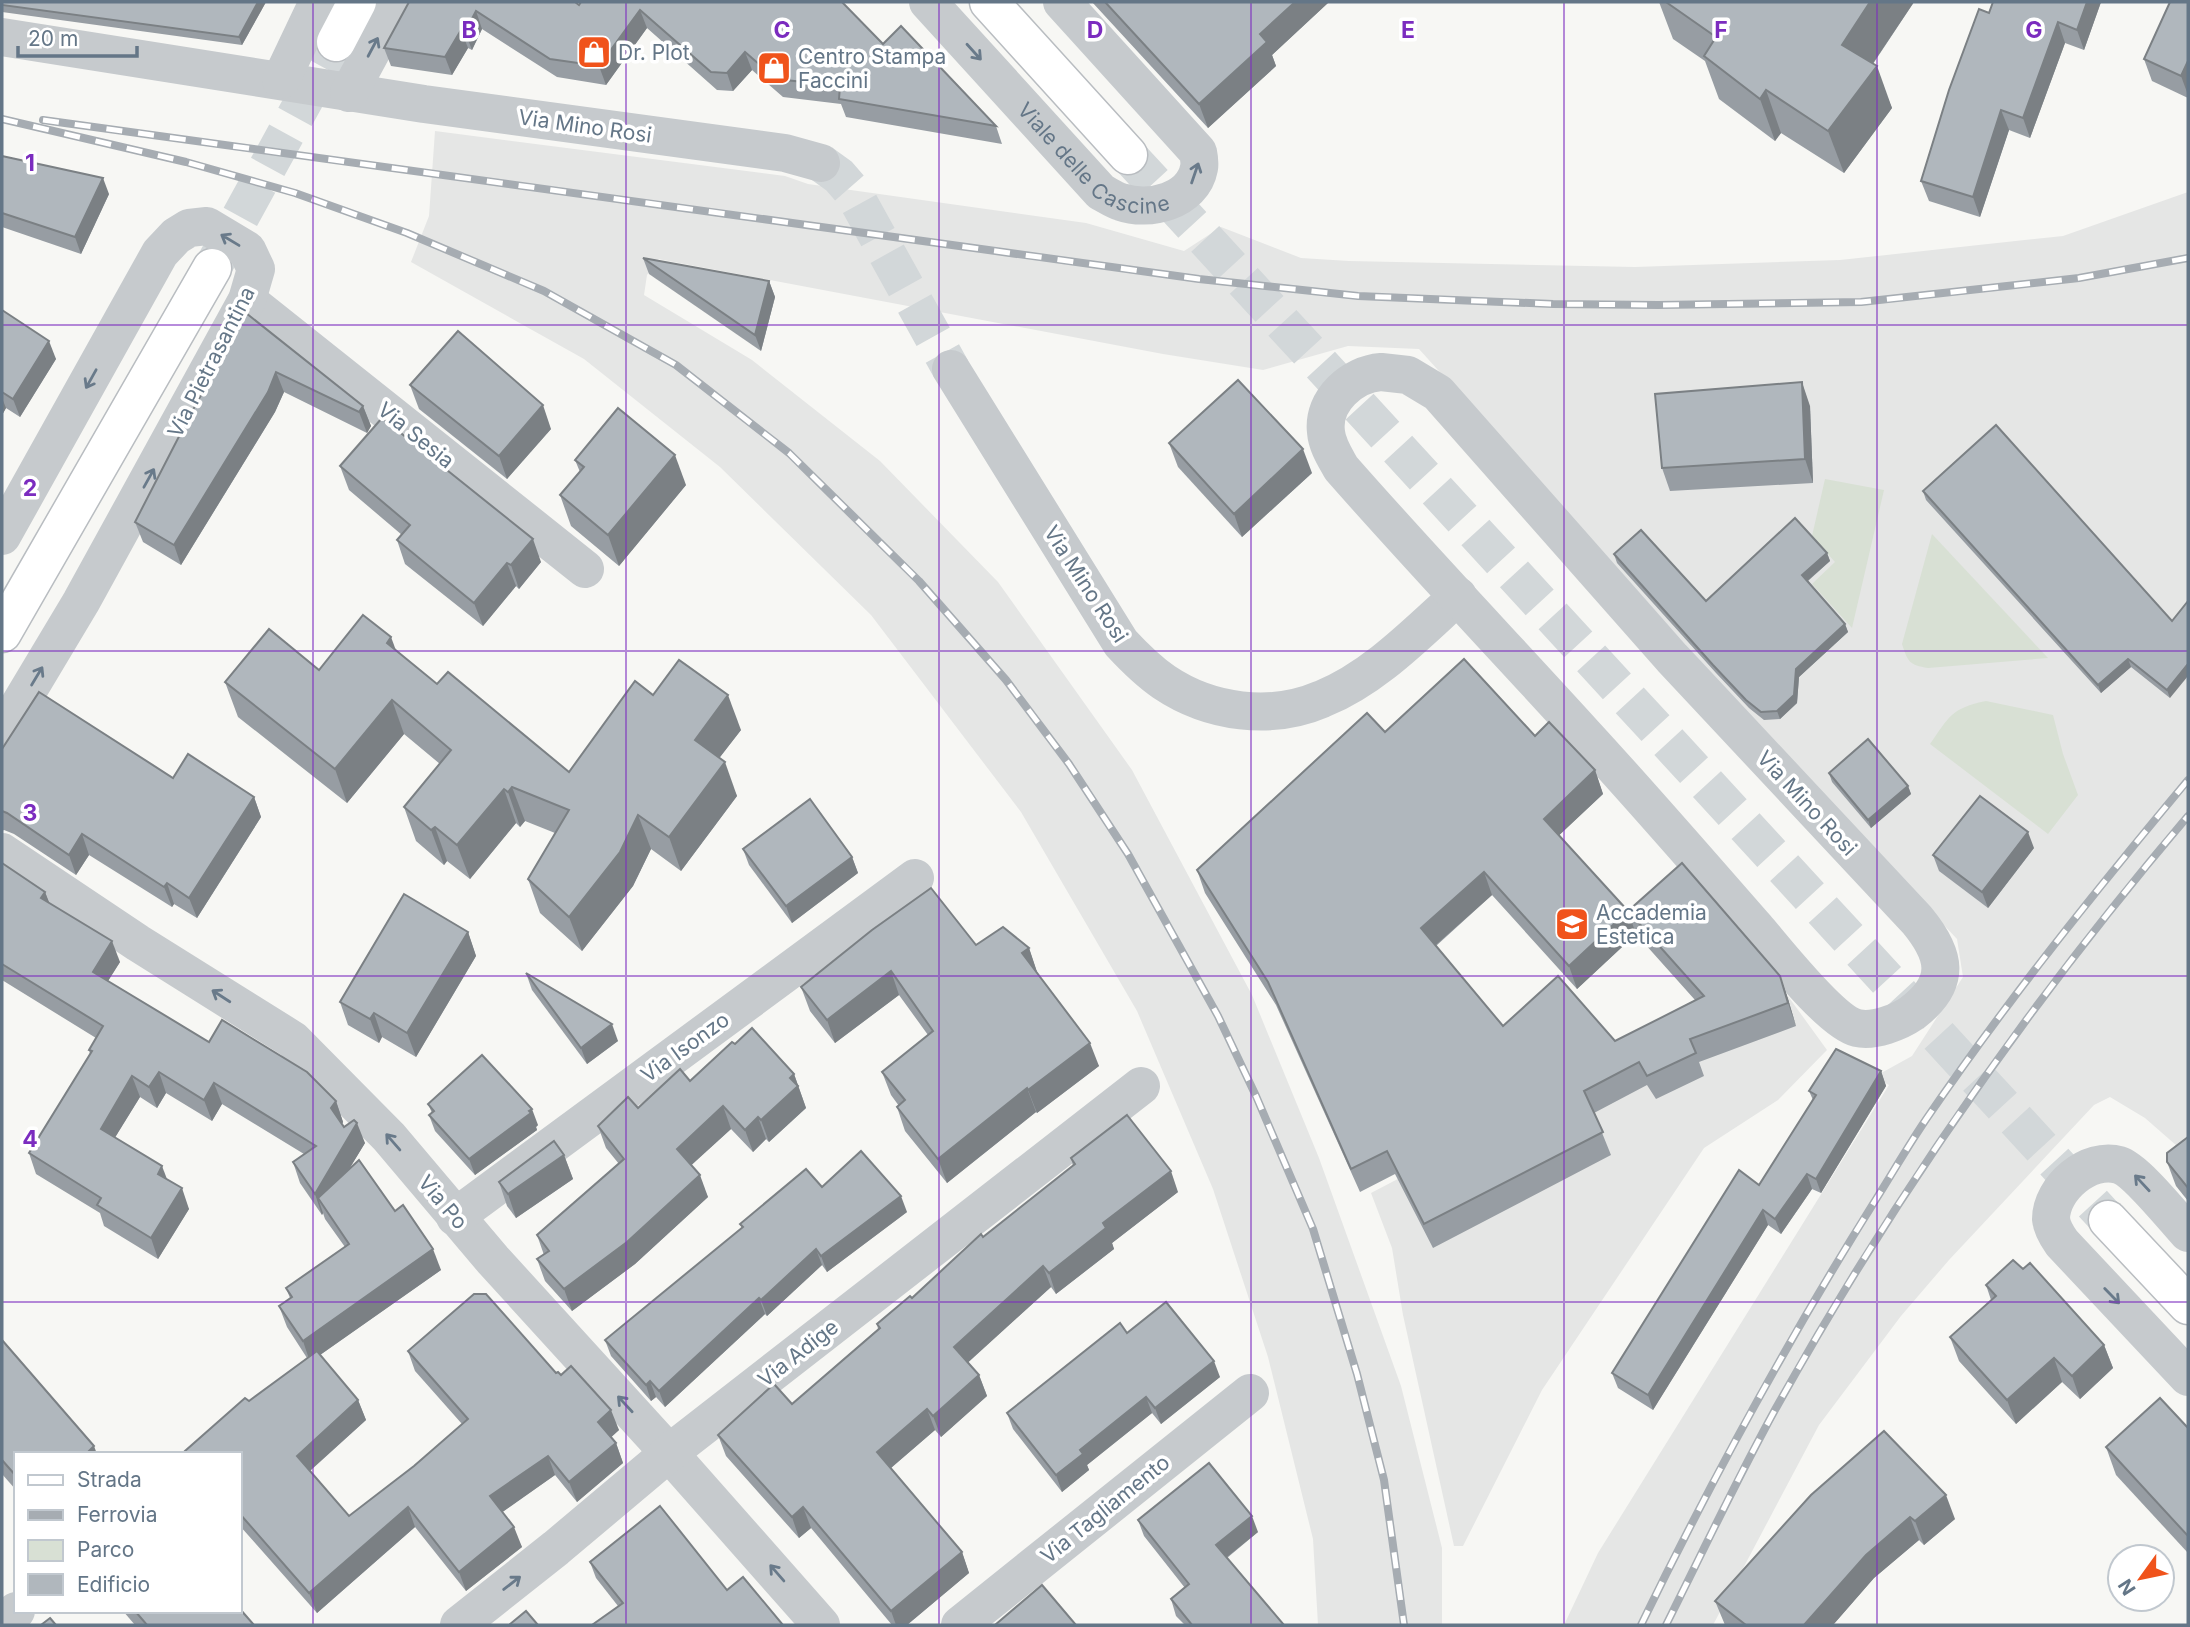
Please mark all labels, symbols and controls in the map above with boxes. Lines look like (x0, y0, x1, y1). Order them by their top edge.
scale bar (18, 14, 136, 58)
text: B (461, 16, 477, 44)
text: C (773, 16, 791, 44)
text: D (1087, 16, 1103, 44)
text: E (1401, 16, 1415, 44)
text: F (1714, 16, 1728, 44)
text: G (2025, 16, 2043, 44)
text: 20 m (28, 26, 78, 51)
shop icon: Dr. Plot (575, 33, 613, 71)
one-way arrow (367, 37, 380, 58)
place label: Dr. Plot (618, 40, 690, 65)
one-way arrow (966, 43, 982, 61)
place label: Centro Stampa Faccini (798, 44, 946, 93)
shop icon: Centro Stampa Faccini (755, 49, 793, 87)
street label: Viale delle Cascine (1013, 97, 1172, 218)
street label: Via Mino Rosi (517, 104, 653, 148)
text: 1 (25, 149, 35, 177)
one-way arrow (1190, 162, 1203, 184)
one-way arrow (220, 233, 241, 246)
street label: Via Pietrasantina (162, 282, 260, 442)
one-way arrow (84, 368, 98, 388)
street label: Via Sesia (373, 397, 459, 473)
one-way arrow (143, 468, 156, 489)
text: 2 (23, 474, 37, 502)
street label: Via Mino Rosi (1039, 521, 1133, 647)
one-way arrow (30, 666, 44, 686)
street label: Via Mino Rosi (1752, 745, 1862, 861)
text: 3 (23, 799, 37, 827)
place label: Accademia Estetica (1596, 900, 1707, 949)
school or university icon: Accademia Estetica (1553, 905, 1591, 943)
one-way arrow (211, 989, 231, 1003)
street label: Via Isonzo (636, 1007, 734, 1087)
text: 4 (22, 1125, 38, 1153)
one-way arrow (385, 1134, 401, 1152)
street label: Via Po (413, 1170, 473, 1234)
one-way arrow (2134, 1174, 2150, 1192)
one-way arrow (2103, 1287, 2120, 1304)
street label: Via Adige (753, 1314, 843, 1392)
one-way arrow (616, 1396, 633, 1413)
street label: Via Tagliamento (1036, 1449, 1174, 1569)
legend (14, 1452, 242, 1613)
text: Strada (77, 1467, 142, 1492)
text: Ferrovia (77, 1502, 157, 1527)
text: Parco (77, 1537, 134, 1562)
north arrow (2106, 1543, 2176, 1613)
one-way arrow (769, 1565, 785, 1583)
text: Edificio (77, 1572, 150, 1597)
one-way arrow (502, 1575, 521, 1590)
text: N (2114, 1575, 2141, 1599)

